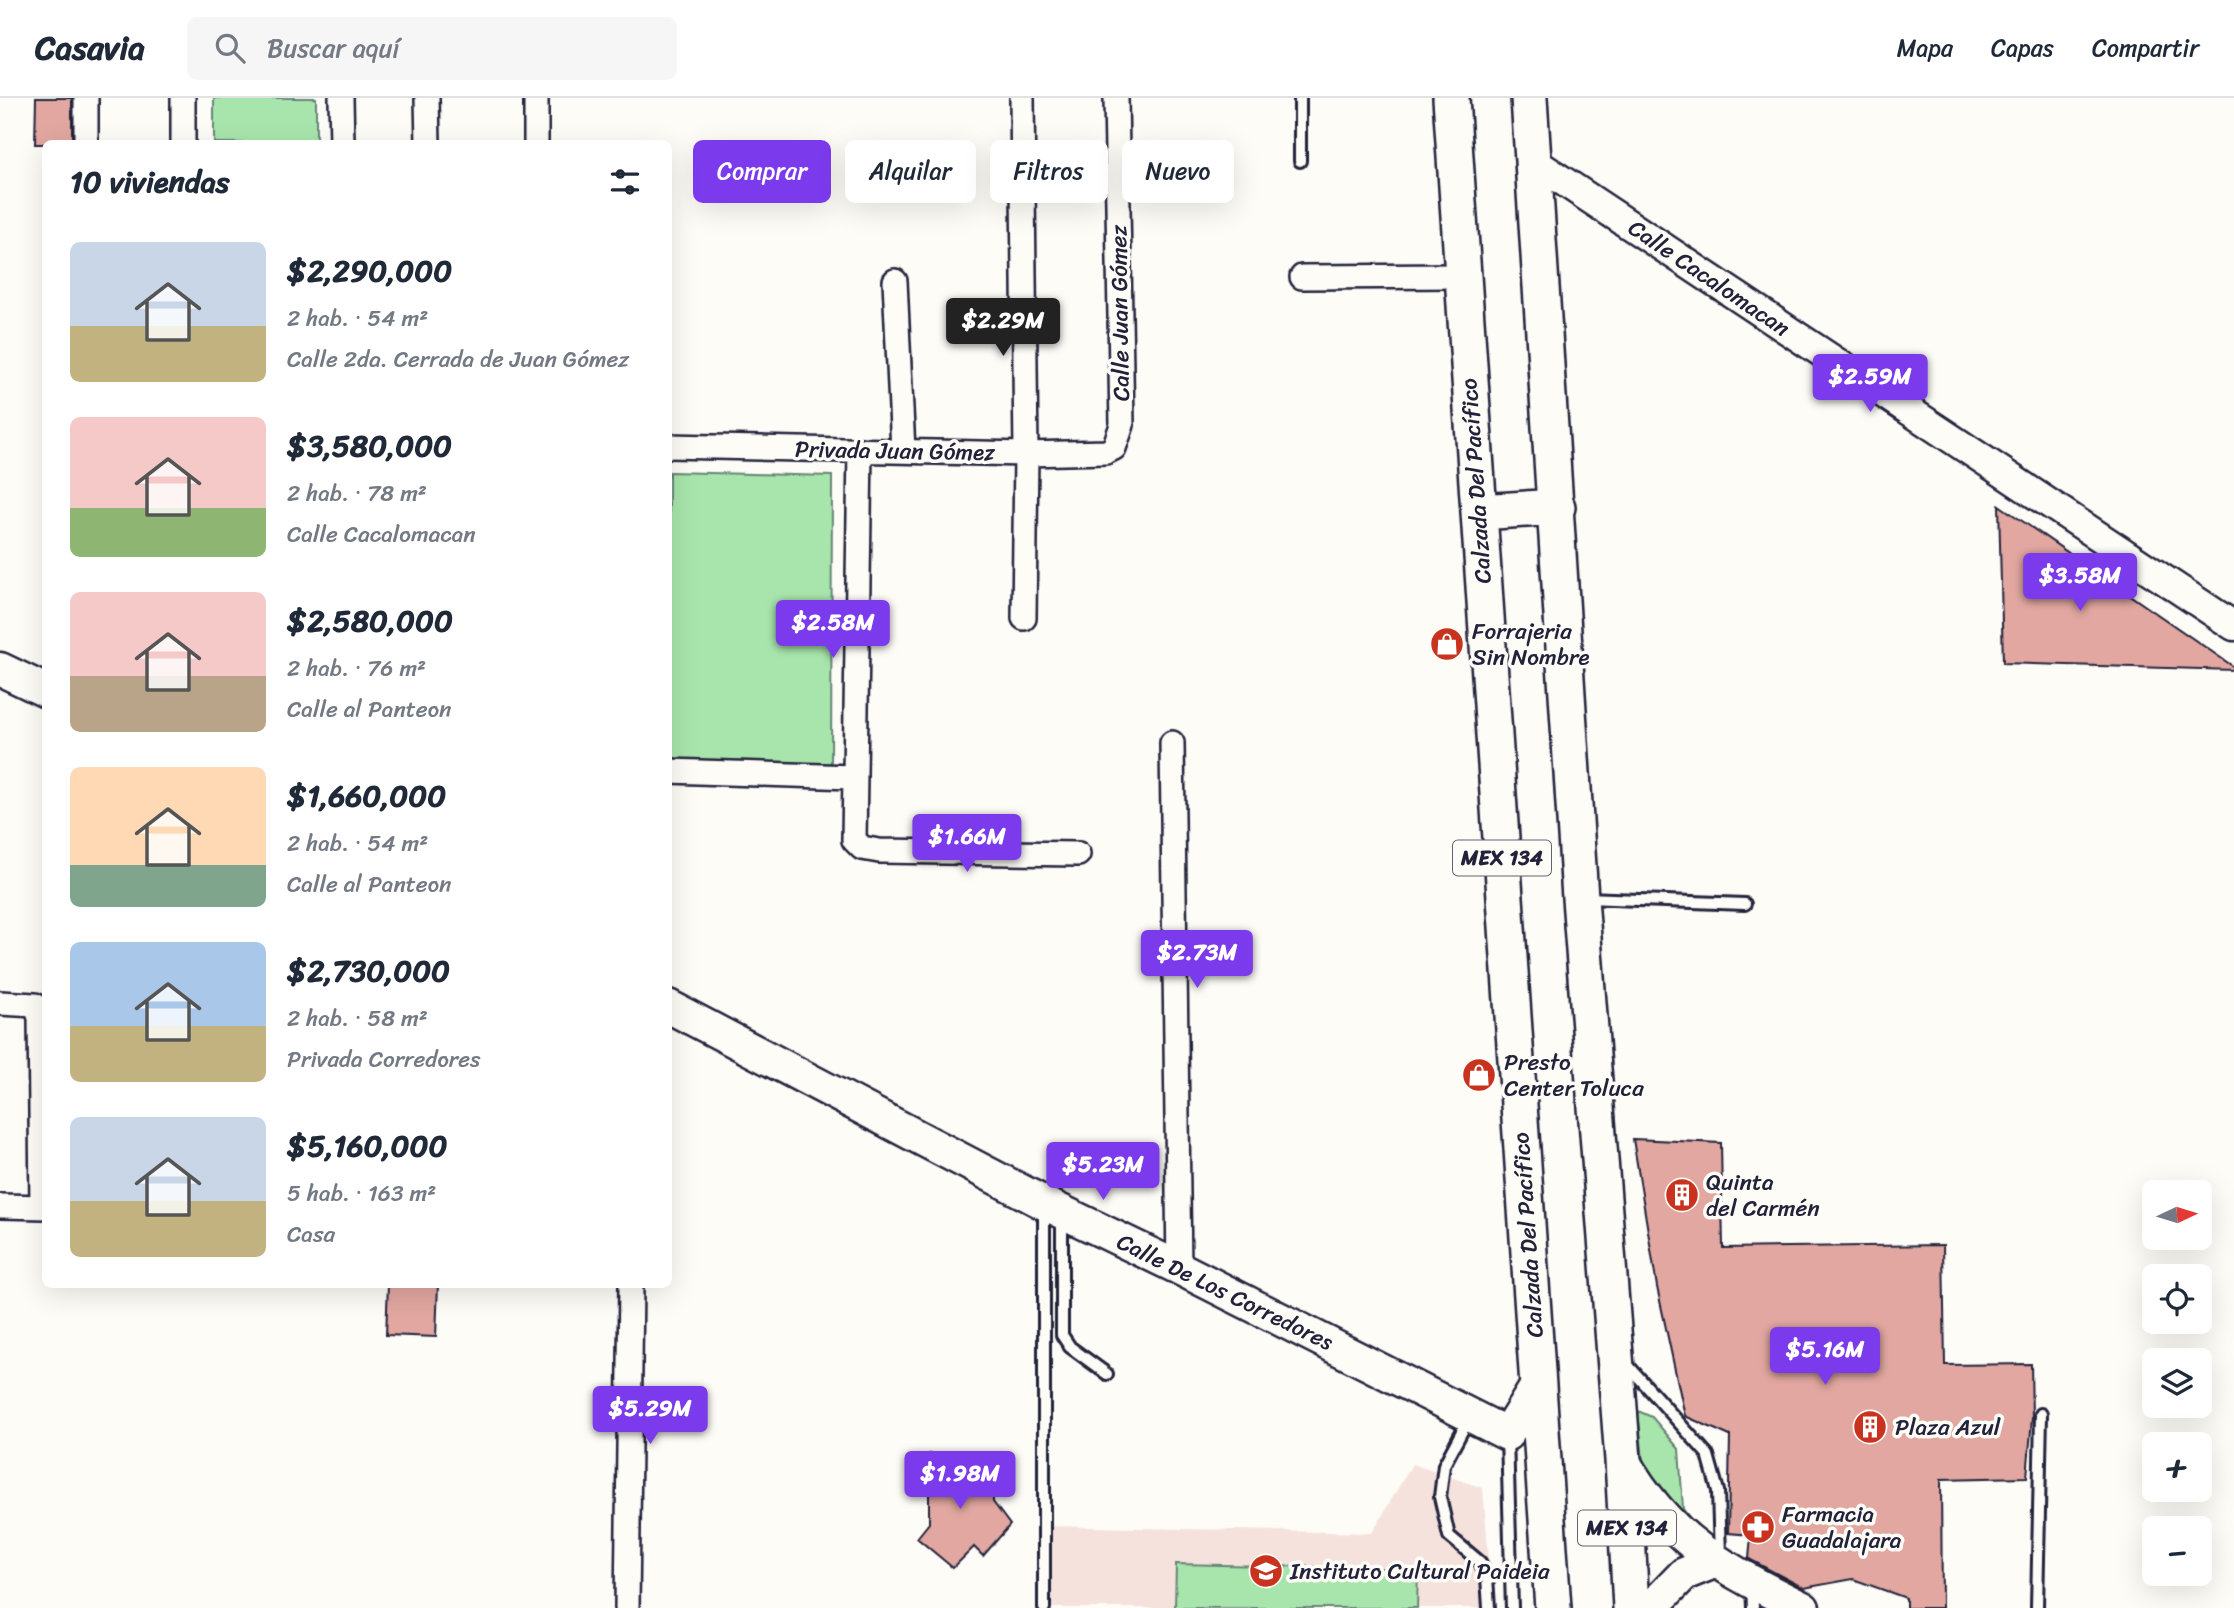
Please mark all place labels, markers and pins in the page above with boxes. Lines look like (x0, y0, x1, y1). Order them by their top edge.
pin: $2.29M (946, 299, 1060, 358)
pin: $2.59M (1813, 354, 1927, 414)
pin: $3.58M (2023, 554, 2137, 613)
pin: $2.58M (776, 601, 890, 660)
place label: Forrajeria Sin Nombre (1472, 611, 1589, 678)
shop icon: Forrajeria Sin Nombre (1428, 625, 1466, 663)
pin: $1.66M (910, 814, 1024, 874)
pin: $2.73M (1140, 930, 1254, 990)
place label: Presto Center Toluca (1504, 1042, 1644, 1109)
shop icon: Presto Center Toluca (1460, 1056, 1498, 1094)
pin: $5.23M (1046, 1142, 1160, 1202)
place label: Quinta del Carmén (1706, 1162, 1820, 1229)
building icon: Quinta del Carmén (1663, 1176, 1701, 1214)
pin: $5.16M (1768, 1328, 1882, 1387)
pin: $5.29M (593, 1386, 707, 1446)
place label: Plaza Azul (1895, 1407, 2001, 1448)
building icon: Plaza Azul (1851, 1408, 1889, 1446)
pin: $1.98M (903, 1452, 1017, 1511)
place label: Farmacia Guadalajara (1782, 1494, 1902, 1561)
pharmacy icon: Farmacia Guadalajara (1739, 1508, 1777, 1546)
place label: Instituto Cultural Paideia (1289, 1551, 1550, 1592)
school or university icon: Instituto Cultural Paideia (1247, 1552, 1285, 1590)

